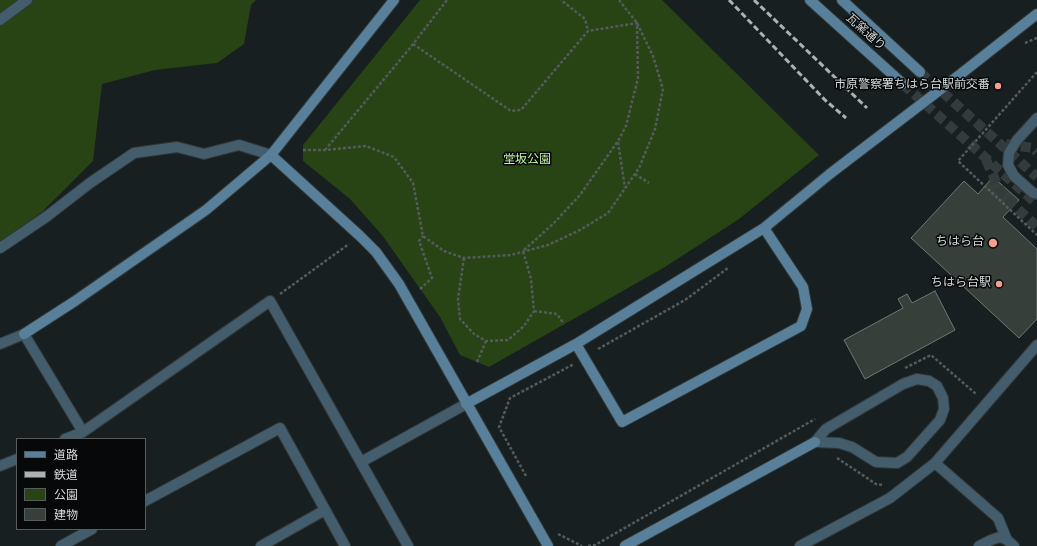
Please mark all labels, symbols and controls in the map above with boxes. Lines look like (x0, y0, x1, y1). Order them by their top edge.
street label: 瓦窯通り (842, 12, 888, 54)
place label: 市原警察署ちはら台駅前交番 (834, 79, 990, 93)
marker: 市原警察署ちはら台駅前交番 (993, 81, 1003, 91)
park label: 堂坂公園 (503, 154, 551, 168)
place label: ちはら台 (936, 236, 984, 250)
marker: ちはら台 (987, 237, 999, 249)
place label: ちはら台駅 (931, 277, 991, 291)
marker: ちはら台駅 (994, 279, 1004, 289)
legend (16, 438, 146, 530)
text: 道路 (54, 448, 78, 464)
text: 鉄道 (54, 468, 78, 484)
text: 公園 (54, 488, 78, 504)
text: 建物 (54, 508, 78, 524)

